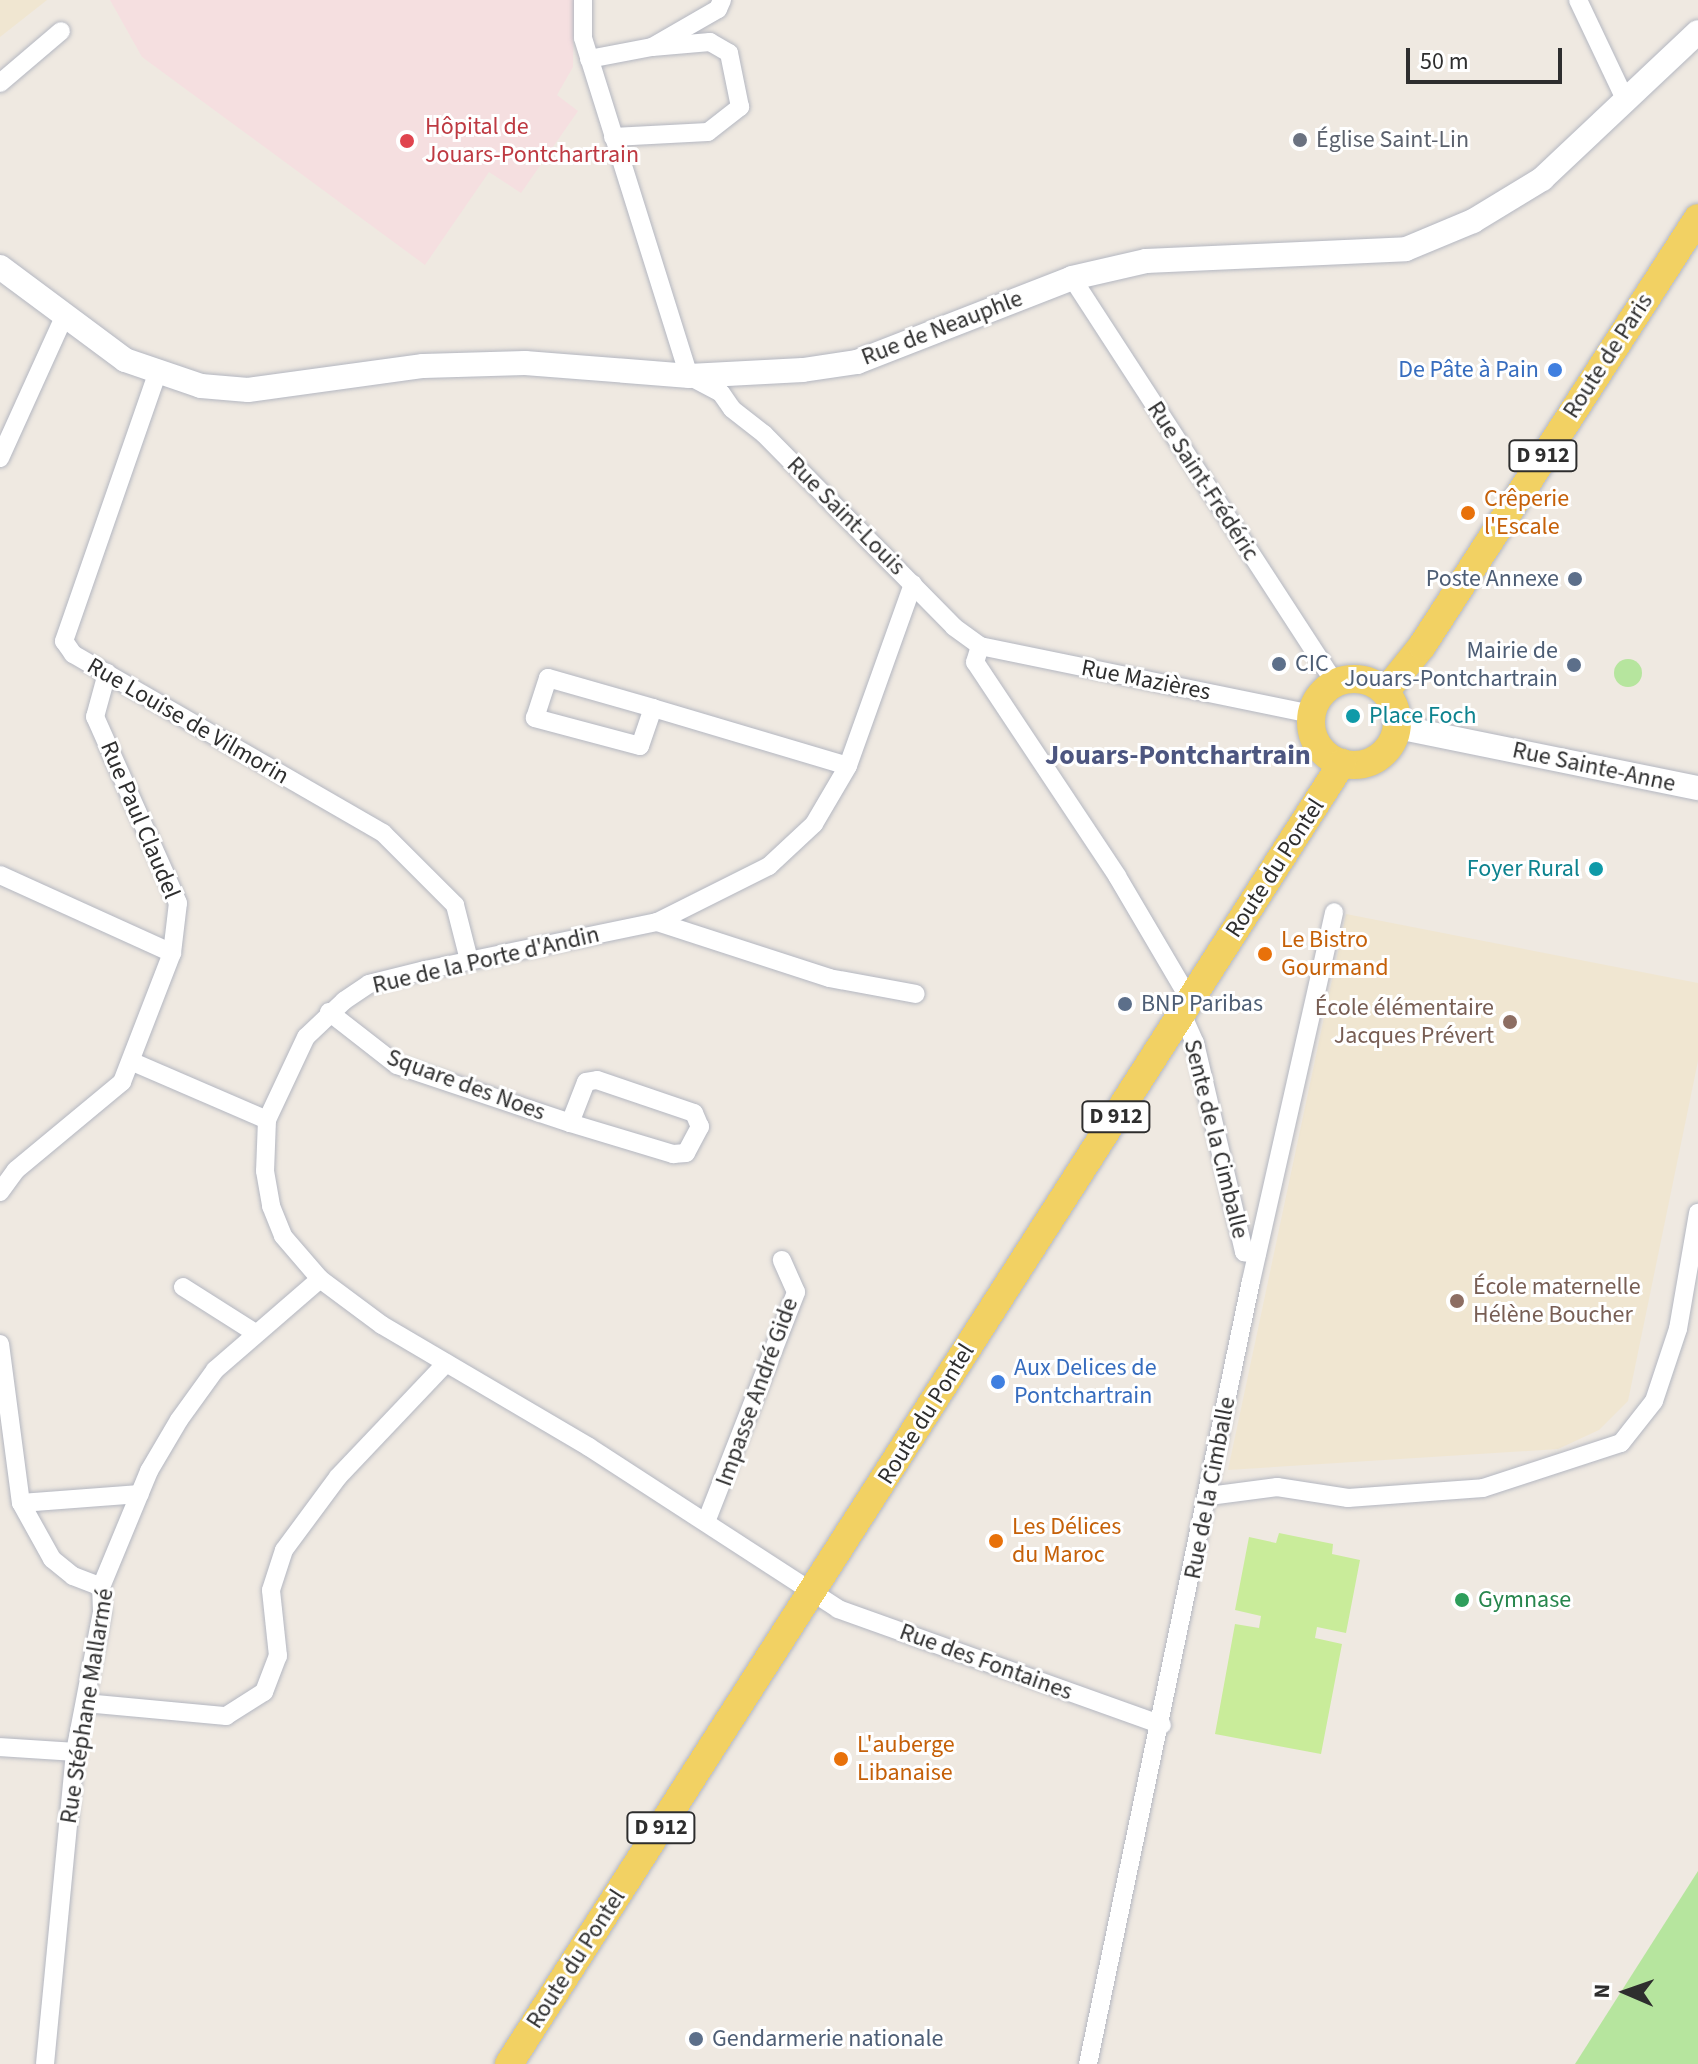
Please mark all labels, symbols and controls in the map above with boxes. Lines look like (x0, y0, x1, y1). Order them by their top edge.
scale bar (1410, 32, 1566, 82)
text: 50 m (1420, 44, 1469, 79)
place label: Hôpital de Jouars-Pontchartrain (425, 113, 639, 169)
place label: Église Saint-Lin (1316, 126, 1469, 154)
marker: Hôpital de Jouars-Pontchartrain (396, 130, 418, 152)
marker: Église Saint-Lin (1291, 131, 1309, 149)
street label: Rue de Neauphle (857, 284, 1027, 372)
street label: Route de Paris (1557, 288, 1659, 424)
place label: De Pâte à Pain (1398, 356, 1539, 384)
marker: De Pâte à Pain (1546, 361, 1564, 379)
street label: Rue Saint-Frédéric (1141, 396, 1265, 566)
road number: D 912 (1507, 438, 1579, 474)
street label: Rue Saint-Louis (781, 451, 911, 581)
place label: Crêperie l'Escale (1484, 485, 1569, 541)
marker: Crêperie l'Escale (1459, 504, 1477, 522)
place label: Poste Annexe (1426, 565, 1559, 593)
marker: Poste Annexe (1566, 570, 1584, 588)
place label: Mairie de Jouars-Pontchartrain (1344, 637, 1558, 693)
place label: CIC (1295, 650, 1329, 678)
street label: Rue Louise de Vilmorin (82, 651, 294, 791)
street label: Rue Mazières (1079, 653, 1213, 707)
marker: CIC (1270, 655, 1288, 673)
marker: Mairie de Jouars-Pontchartrain (1565, 656, 1583, 674)
place label: Place Foch (1369, 702, 1476, 730)
marker: Place Foch (1344, 707, 1362, 725)
street label: Rue Sainte-Anne (1510, 736, 1678, 798)
street label: Rue Paul Claudel (94, 737, 186, 903)
district label: Jouars-Pontchartrain (1045, 738, 1311, 772)
street label: Route du Pontel (1219, 793, 1331, 943)
place label: Foyer Rural (1467, 855, 1580, 883)
marker: Foyer Rural (1587, 860, 1605, 878)
street label: Rue de la Porte d'Andin (370, 920, 602, 1000)
place label: Le Bistro Gourmand (1281, 926, 1389, 982)
marker: Le Bistro Gourmand (1256, 945, 1274, 963)
place label: BNP Paribas (1141, 990, 1263, 1018)
place label: École élémentaire Jacques Prévert (1315, 994, 1494, 1050)
marker: BNP Paribas (1116, 995, 1134, 1013)
marker: École élémentaire Jacques Prévert (1501, 1013, 1519, 1031)
street label: Sente de la Cimballe (1177, 1037, 1255, 1241)
street label: Square des Noes (383, 1043, 549, 1127)
road number: D 912 (1080, 1099, 1152, 1135)
place label: École maternelle Hélène Boucher (1473, 1273, 1641, 1329)
marker: École maternelle Hélène Boucher (1448, 1292, 1466, 1310)
street label: Impasse André Gide (710, 1294, 804, 1490)
street label: Route du Pontel (871, 1338, 981, 1490)
place label: Aux Delices de Pontchartrain (1014, 1354, 1157, 1410)
marker: Aux Delices de Pontchartrain (989, 1373, 1007, 1391)
street label: Rue de la Cimballe (1178, 1394, 1242, 1582)
place label: Les Délices du Maroc (1012, 1513, 1121, 1569)
marker: Les Délices du Maroc (987, 1532, 1005, 1550)
street label: Rue Stéphane Mallarmé (54, 1586, 120, 1826)
place label: Gymnase (1478, 1586, 1571, 1614)
marker: Gymnase (1453, 1591, 1471, 1609)
street label: Rue des Fontaines (896, 1617, 1076, 1707)
place label: L'auberge Libanaise (857, 1731, 955, 1787)
marker: L'auberge Libanaise (832, 1750, 850, 1768)
road number: D 912 (625, 1810, 697, 1846)
street label: Route du Pontel (520, 1884, 632, 2034)
north arrow (1586, 1952, 1666, 2032)
text: N (1586, 1983, 1618, 1999)
place label: Gendarmerie nationale (712, 2025, 943, 2053)
marker: Gendarmerie nationale (687, 2030, 705, 2048)

